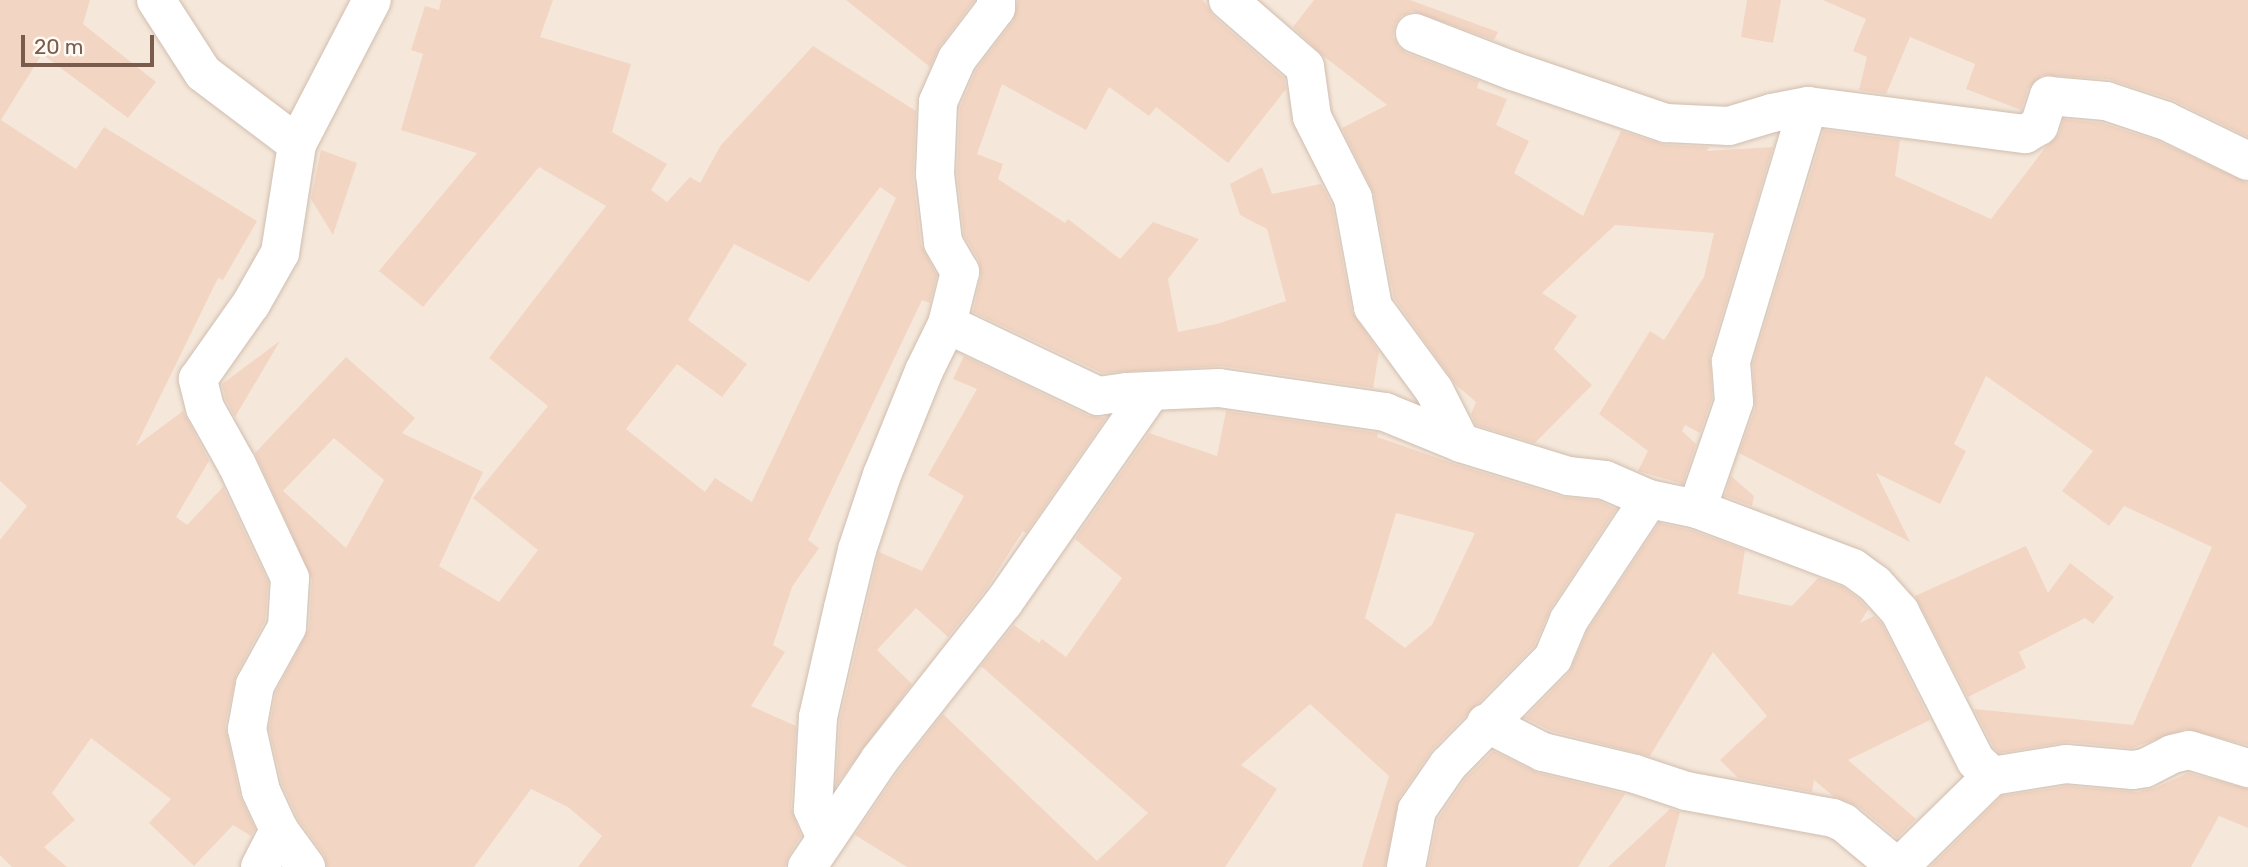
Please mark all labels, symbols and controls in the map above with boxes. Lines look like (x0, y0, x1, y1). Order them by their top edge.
scale bar (24, 21, 158, 65)
text: 20 m (34, 34, 83, 59)

